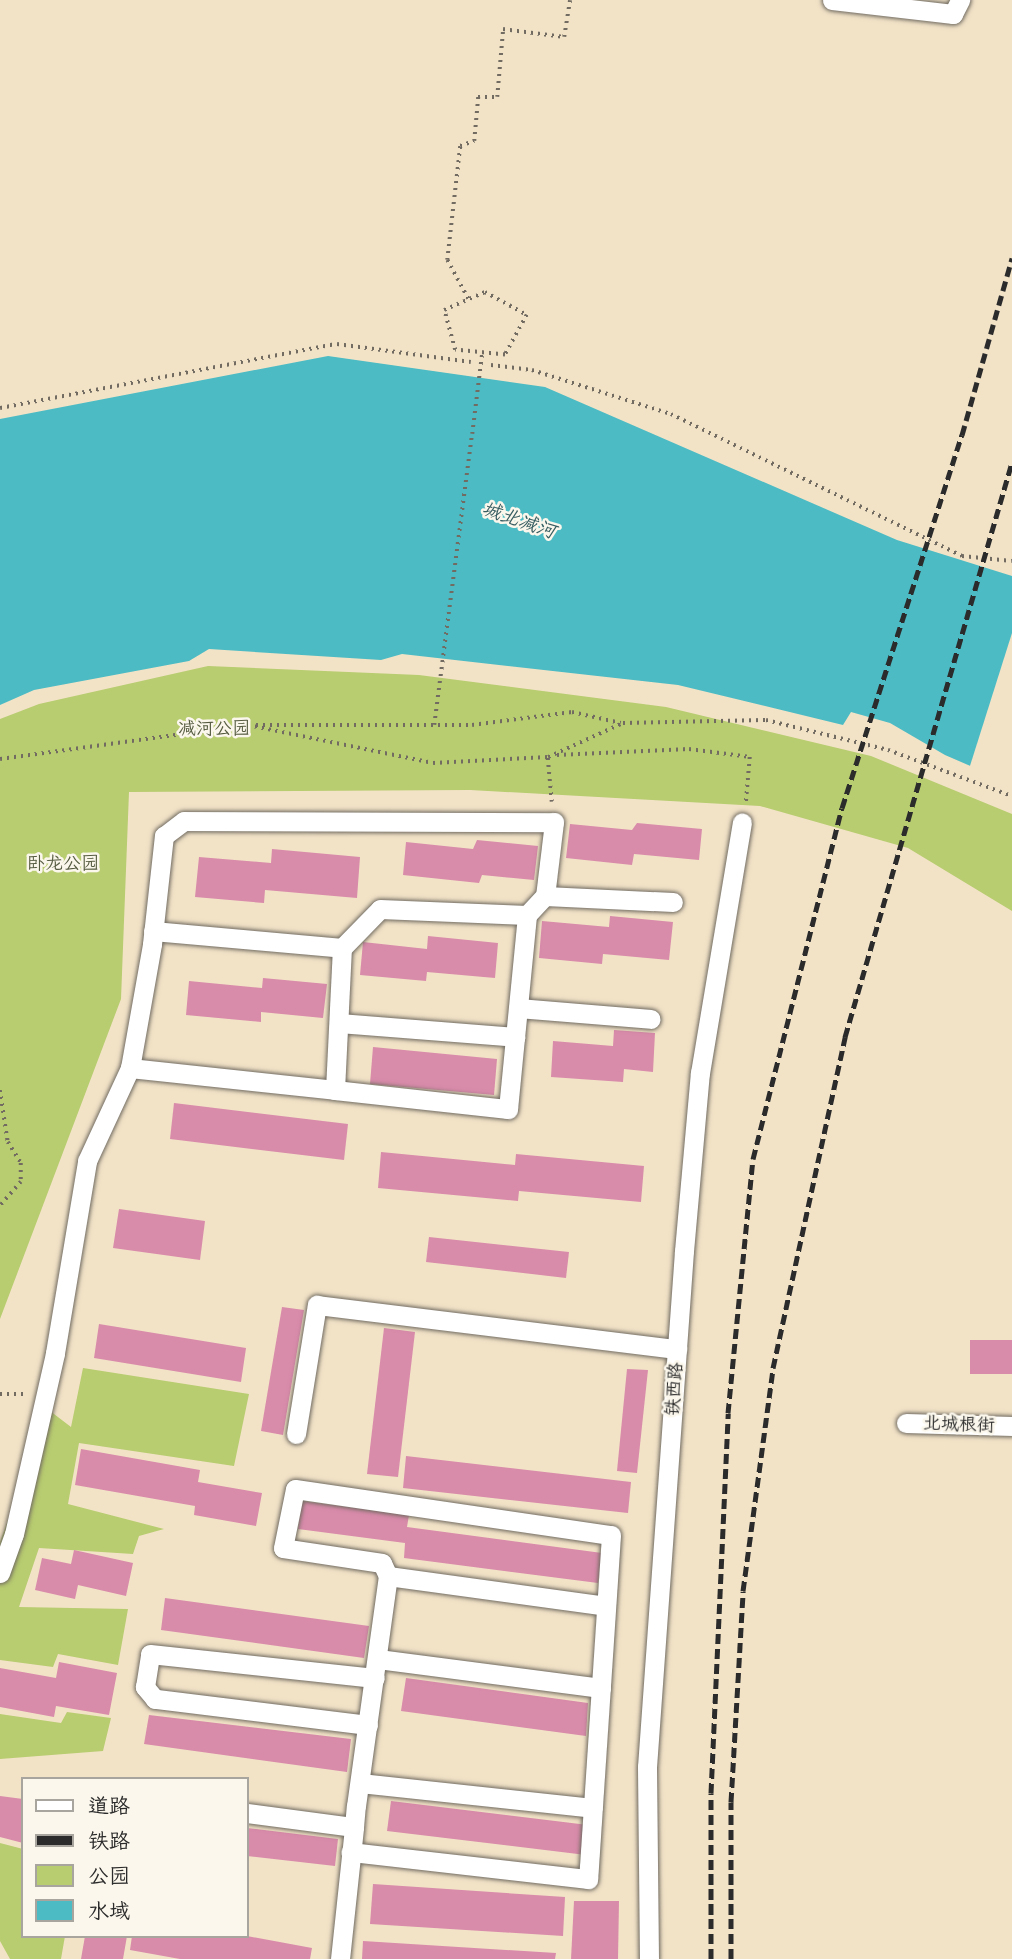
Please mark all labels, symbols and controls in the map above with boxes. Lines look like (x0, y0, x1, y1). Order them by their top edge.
water label: 城北减河 (479, 497, 559, 543)
park label: 减河公园 (178, 717, 250, 739)
park label: 卧龙公园 (27, 852, 99, 874)
street label: 铁西路 (661, 1361, 687, 1417)
street label: 北城根街 (923, 1412, 995, 1436)
legend (21, 1777, 248, 1938)
text: 道路 (88, 1792, 130, 1820)
text: 铁路 (88, 1827, 130, 1855)
text: 公园 (88, 1862, 130, 1890)
text: 水域 (88, 1897, 130, 1925)

